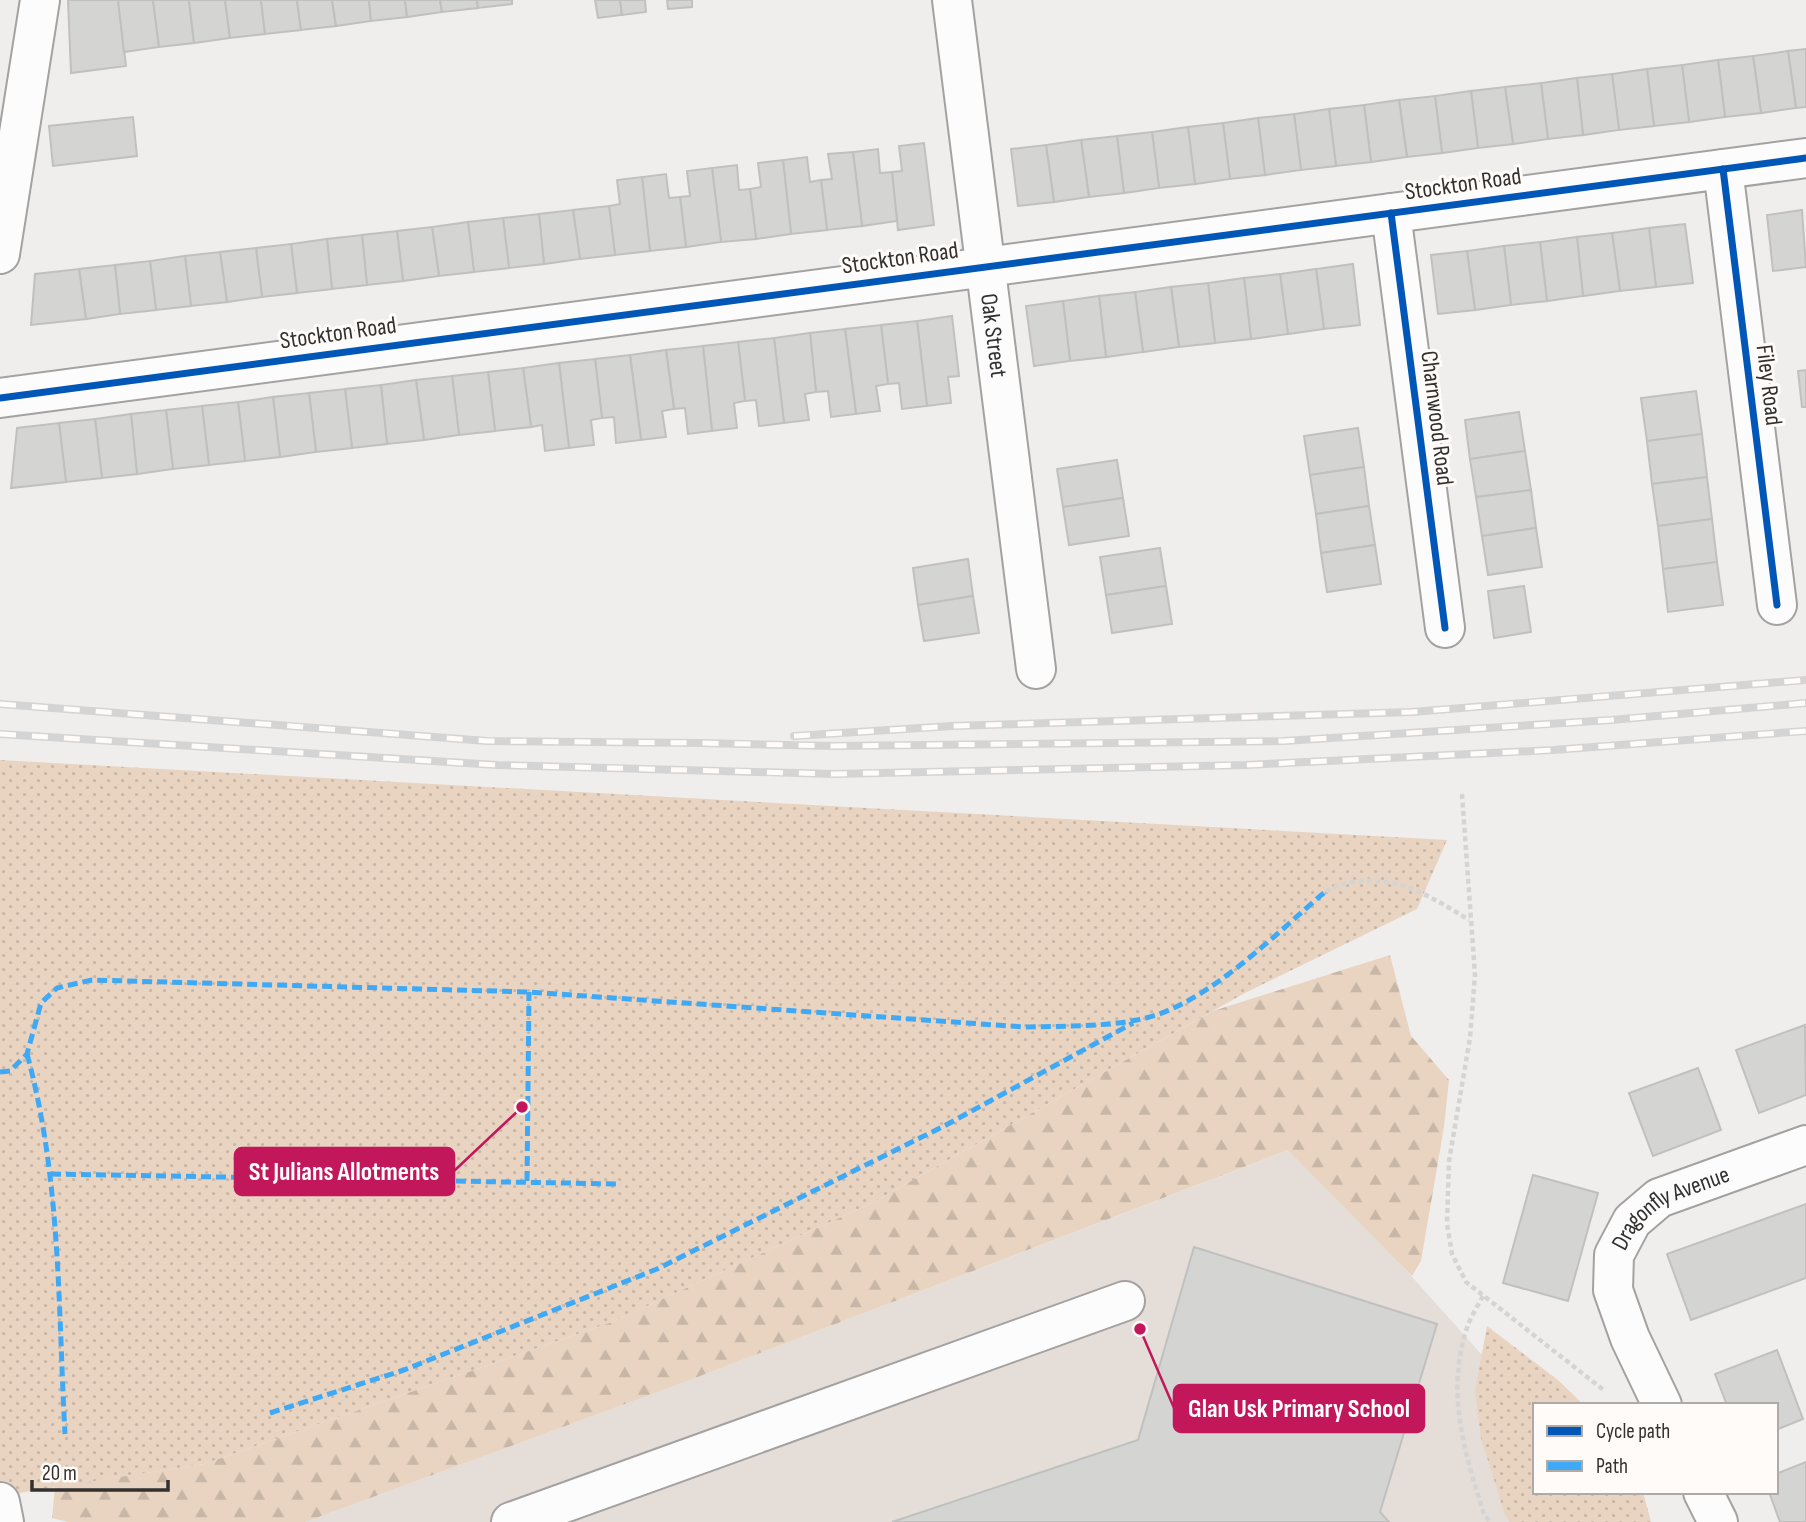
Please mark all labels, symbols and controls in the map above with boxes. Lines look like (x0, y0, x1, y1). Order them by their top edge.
street label: Stockton Road (1403, 161, 1523, 207)
street label: Stockton Road (840, 235, 960, 281)
street label: Oak Street (974, 292, 1014, 379)
street label: Stockton Road (278, 310, 398, 356)
street label: Filey Road (1750, 343, 1788, 427)
street label: Charnwood Road (1414, 349, 1460, 487)
callout: St Julians Allotments (235, 1148, 454, 1195)
text: St Julians Allotments (249, 1157, 439, 1188)
street label: Dragonfly Avenue (1605, 1159, 1733, 1255)
callout: Glan Usk Primary School (1174, 1385, 1424, 1432)
text: Glan Usk Primary School (1188, 1394, 1410, 1425)
legend (1533, 1403, 1778, 1494)
text: Cycle path (1596, 1419, 1670, 1444)
scale bar (32, 1448, 168, 1492)
text: Path (1596, 1454, 1628, 1479)
text: 20 m (42, 1461, 77, 1486)

